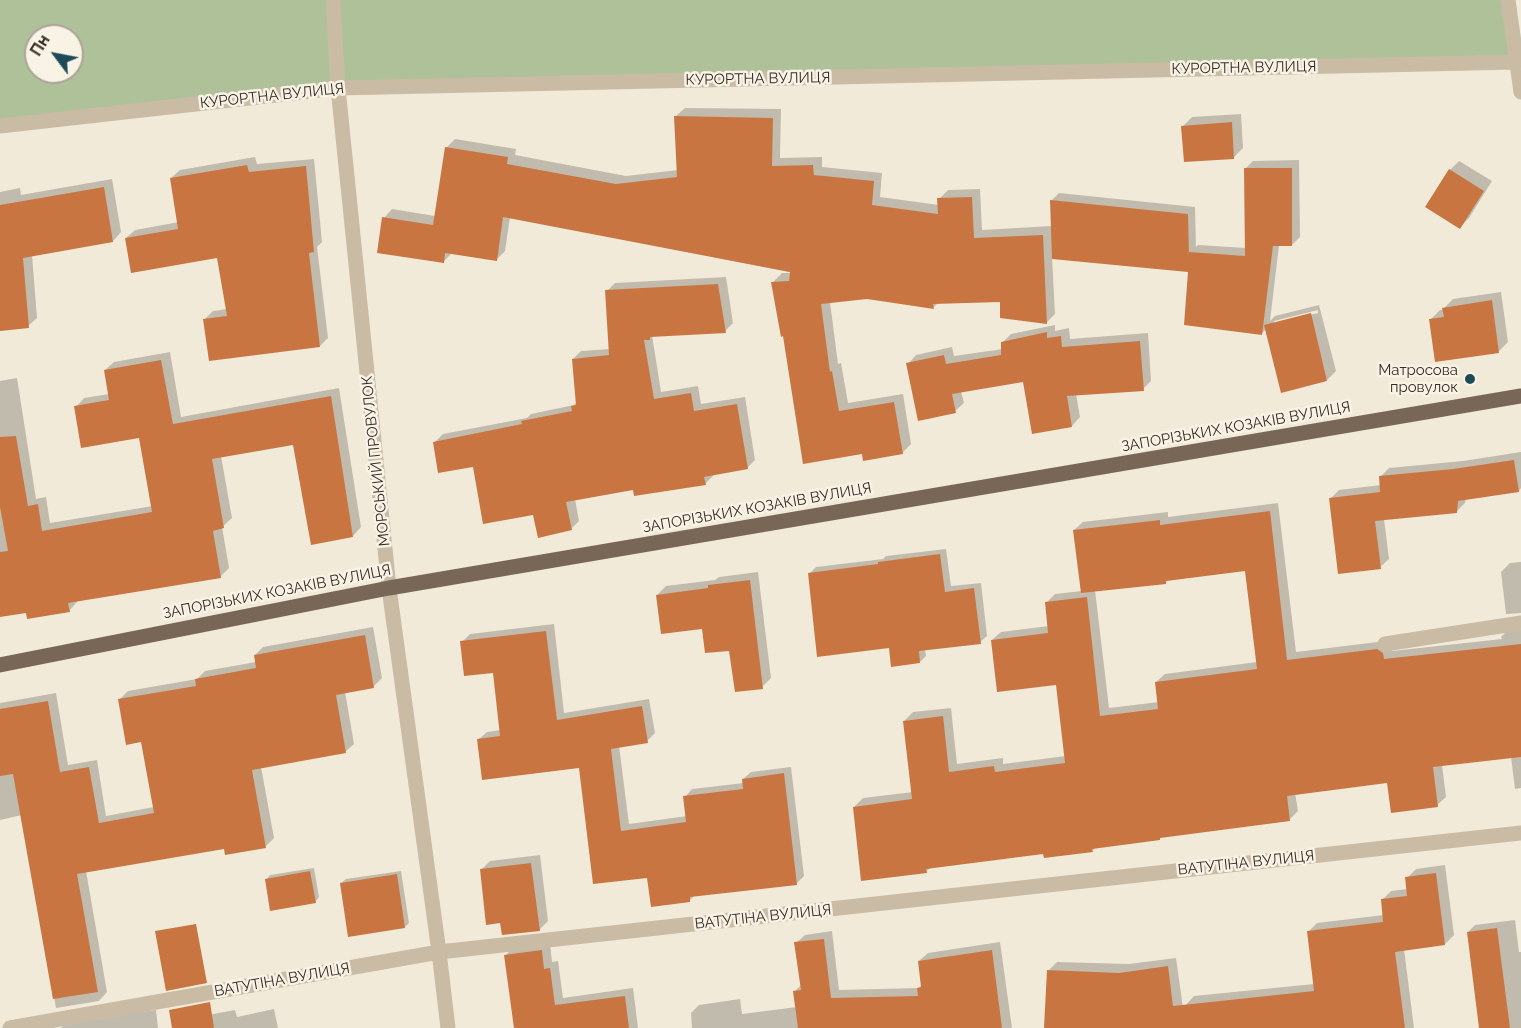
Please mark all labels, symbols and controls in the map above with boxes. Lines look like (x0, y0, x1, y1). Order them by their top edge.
north arrow (24, 24, 84, 84)
text: Пн (26, 31, 54, 59)
street label: КУРОРТНА ВУЛИЦЯ (1171, 58, 1317, 78)
street label: КУРОРТНА ВУЛИЦЯ (685, 69, 831, 89)
street label: КУРОРТНА ВУЛИЦЯ (199, 79, 345, 113)
place label: Матросова провулок (1378, 361, 1458, 396)
marker: Матросова провулок (1463, 372, 1477, 386)
street label: МОРСЬКИЙ ПРОВУЛОК (358, 375, 394, 547)
street label: ЗАПОРІЗЬКИХ КОЗАКІВ ВУЛИЦЯ (1120, 398, 1352, 456)
street label: ЗАПОРІЗЬКИХ КОЗАКІВ ВУЛИЦЯ (641, 479, 873, 537)
street label: ЗАПОРІЗЬКИХ КОЗАКІВ ВУЛИЦЯ (161, 561, 393, 623)
street label: ВАТУТІНА ВУЛИЦЯ (1177, 847, 1315, 879)
street label: ВАТУТІНА ВУЛИЦЯ (694, 901, 832, 933)
street label: ВАТУТІНА ВУЛИЦЯ (213, 959, 351, 1001)

